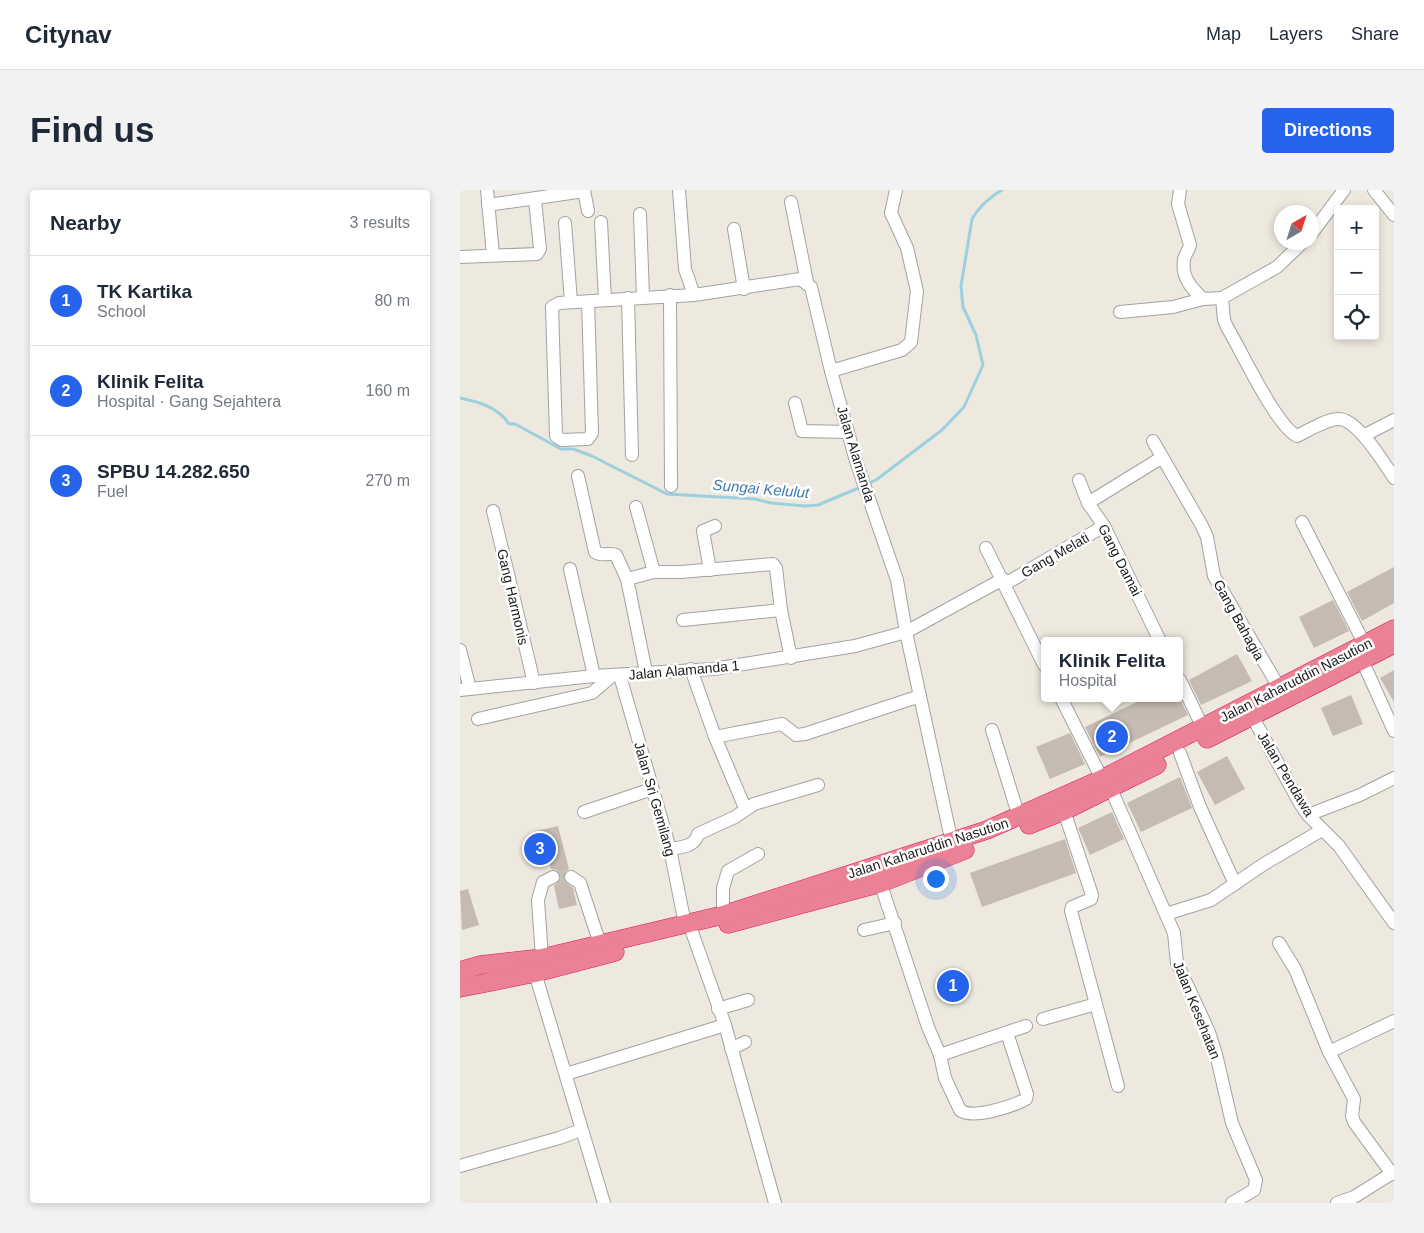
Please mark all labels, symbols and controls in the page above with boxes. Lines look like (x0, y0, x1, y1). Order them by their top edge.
text: Citynav (25, 21, 112, 48)
text: Map (1206, 24, 1241, 44)
text: Layers (1269, 24, 1323, 44)
text: Share (1351, 24, 1399, 44)
button: Directions (1262, 108, 1394, 153)
text: Find us (30, 110, 154, 149)
north arrow (1274, 205, 1319, 250)
map controls (1334, 205, 1379, 340)
button: + (1334, 205, 1379, 250)
text: Nearby (50, 211, 121, 234)
text: 3 results (350, 214, 410, 231)
button: − (1334, 250, 1379, 295)
text: TK Kartika (97, 281, 192, 302)
text: 1 (62, 292, 70, 309)
text: 80 m (374, 292, 410, 309)
button: locate (1334, 295, 1379, 340)
text: School (97, 303, 146, 320)
text: Klinik Felita (97, 371, 204, 392)
text: 2 (62, 382, 70, 399)
text: 160 m (366, 382, 410, 399)
text: Hospital · Gang Sejahtera (97, 393, 281, 410)
street label: Jalan Alamanda (834, 404, 878, 504)
text: SPBU 14.282.650 (97, 461, 250, 482)
text: 3 (62, 472, 70, 489)
text: 270 m (366, 472, 410, 489)
water label: Sungai Kelulut (712, 476, 811, 501)
text: Fuel (97, 483, 128, 500)
street label: Gang Damai (1095, 521, 1145, 599)
street label: Gang Melati (1018, 529, 1092, 581)
street label: Gang Harmonis (494, 547, 532, 647)
street label: Gang Bahagia (1210, 577, 1268, 663)
street label: Jalan Kaharuddin Nasution (1217, 635, 1375, 725)
popup (1041, 637, 1183, 702)
text: Klinik Felita (1059, 650, 1165, 671)
street label: Jalan Alamanda 1 (628, 657, 740, 683)
text: Hospital (1059, 672, 1116, 689)
pin: 2 (1096, 718, 1128, 756)
street label: Jalan Pendawa (1254, 729, 1318, 819)
street label: Jalan Sri Gemilang (631, 740, 679, 858)
street label: Jalan Kaharuddin Nasution (846, 814, 1010, 882)
pin: 3 (524, 830, 556, 868)
your location (923, 866, 949, 892)
street label: Jalan Kesehatan (1170, 959, 1224, 1061)
pin: 1 (937, 967, 969, 1005)

